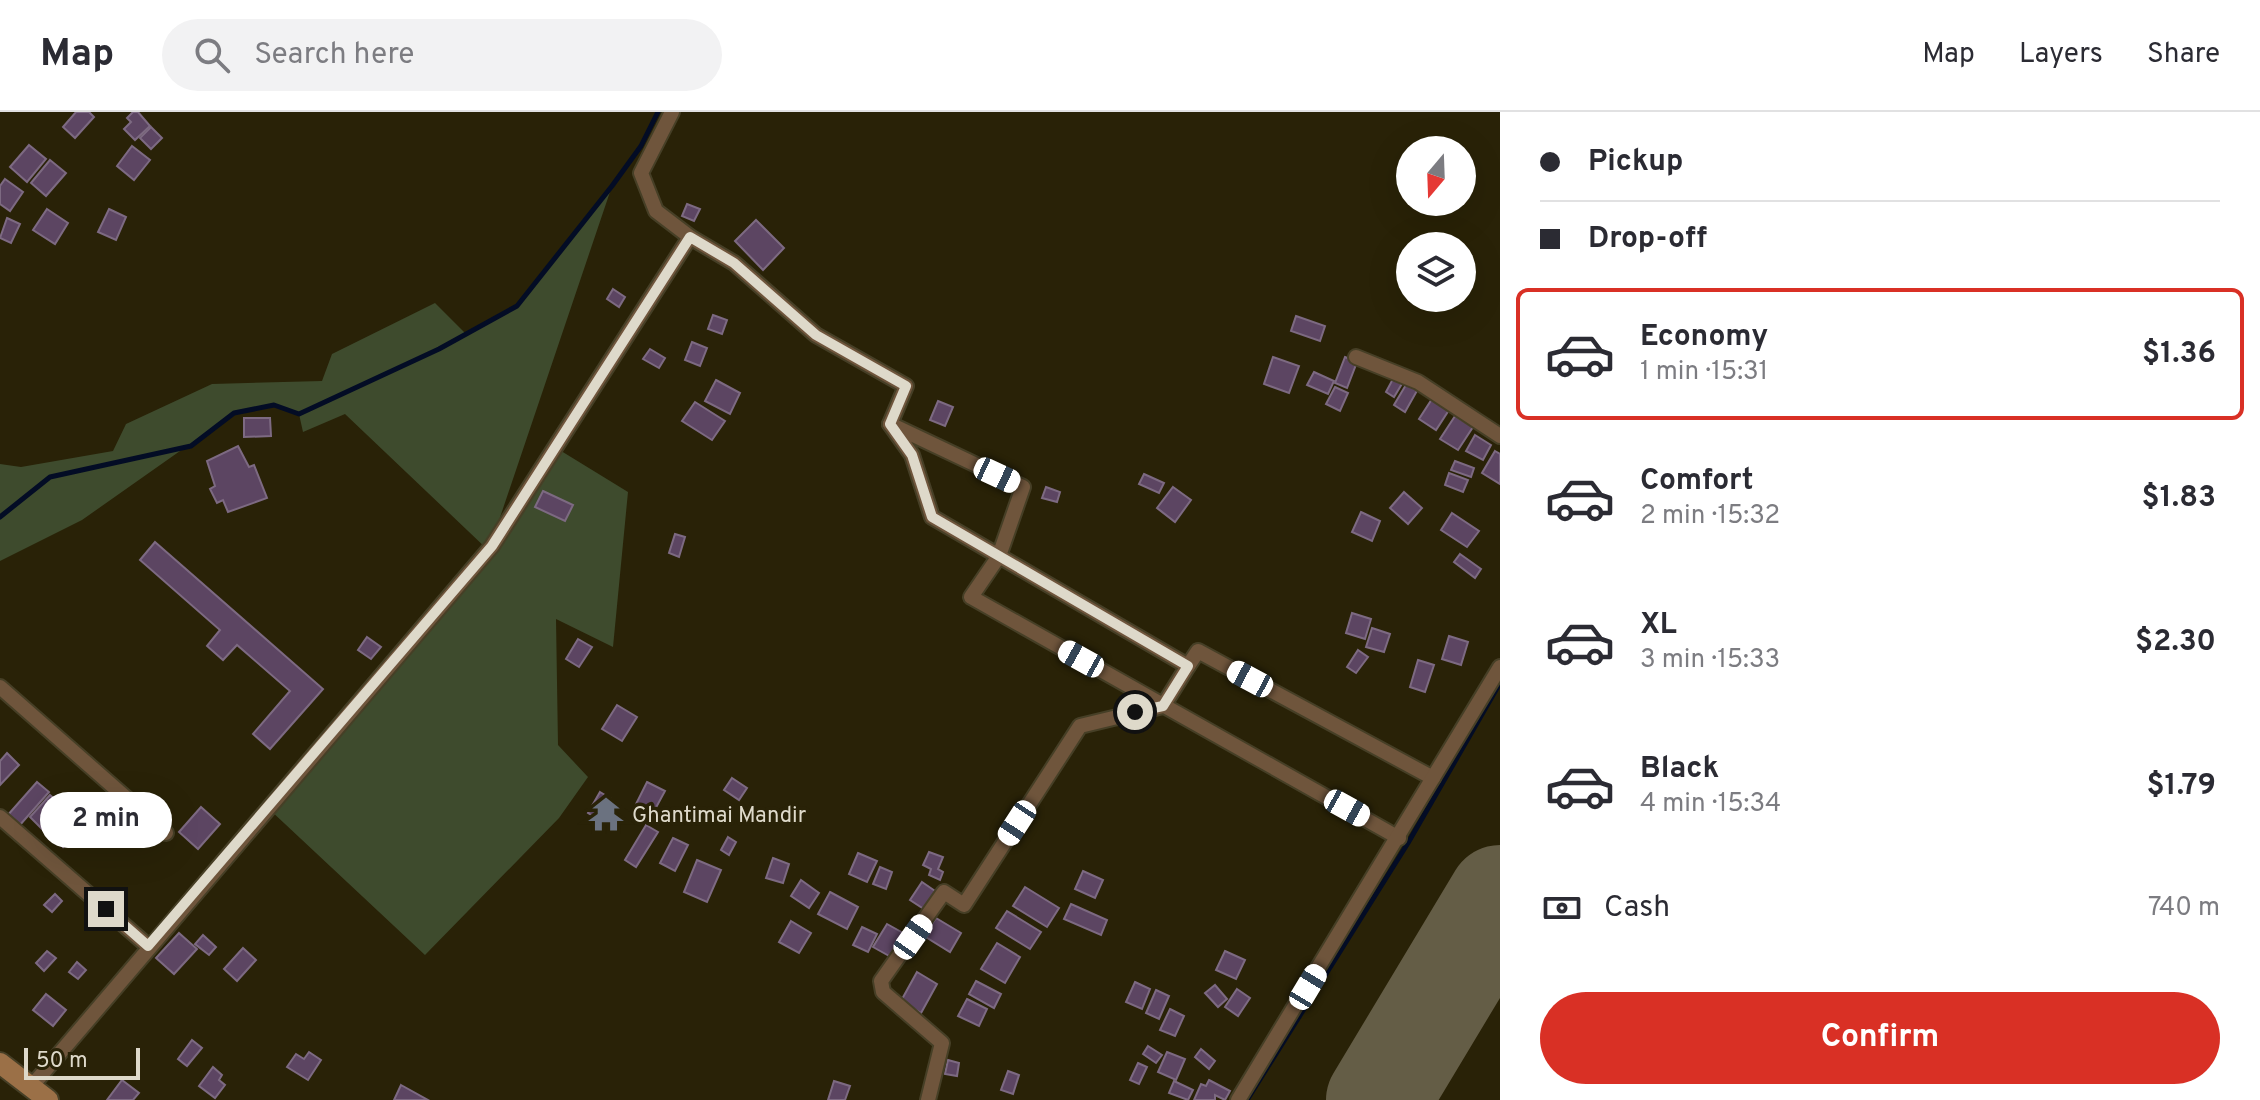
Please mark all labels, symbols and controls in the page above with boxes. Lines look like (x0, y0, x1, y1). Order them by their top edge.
search box (162, 19, 722, 91)
text: Map (40, 31, 114, 80)
icon: search (190, 33, 234, 77)
text: Search here (254, 37, 414, 74)
text: Map (1922, 37, 1975, 73)
text: Layers (2019, 37, 2103, 73)
text: Share (2147, 37, 2220, 73)
north arrow (1396, 136, 1476, 216)
map controls (1396, 136, 1476, 312)
text: Pickup (1588, 144, 1683, 181)
text: Drop-off (1588, 221, 1707, 258)
button: layers (1396, 232, 1476, 312)
icon: car (1544, 318, 1616, 390)
text: Economy (1640, 319, 1768, 356)
text: $1.36 (2142, 336, 2216, 373)
text: 1 min · 15:31 (1640, 356, 1768, 389)
car (970, 454, 1024, 496)
icon: car (1544, 462, 1616, 534)
text: Comfort (1640, 463, 1753, 500)
text: $1.83 (2142, 480, 2216, 517)
text: 2 min · 15:32 (1640, 500, 1780, 533)
icon: car (1544, 606, 1616, 678)
text: XL (1640, 607, 1677, 644)
text: $2.30 (2135, 624, 2216, 661)
car (1054, 637, 1108, 681)
text: 3 min · 15:33 (1640, 644, 1780, 677)
car (1223, 657, 1277, 701)
route start (1117, 694, 1153, 730)
icon: car (1544, 750, 1616, 822)
text: Black (1640, 751, 1719, 788)
text: $1.79 (2146, 768, 2216, 805)
car (1320, 786, 1374, 830)
text: 4 min · 15:34 (1640, 788, 1781, 821)
callout: 2 min (40, 793, 172, 849)
temple icon: Ghantimai Mandir (587, 795, 625, 833)
car (994, 796, 1040, 850)
text: 2 min (72, 803, 140, 836)
place label: Ghantimai Mandir (632, 803, 807, 830)
icon: cash (1540, 886, 1584, 930)
text: Cash (1604, 890, 1670, 927)
route end (88, 891, 124, 927)
text: 740 m (2148, 892, 2220, 925)
car (889, 910, 937, 964)
car (1285, 960, 1331, 1014)
button: Confirm (1540, 992, 2220, 1084)
scale bar (24, 1044, 140, 1080)
text: 50 m (36, 1048, 88, 1075)

